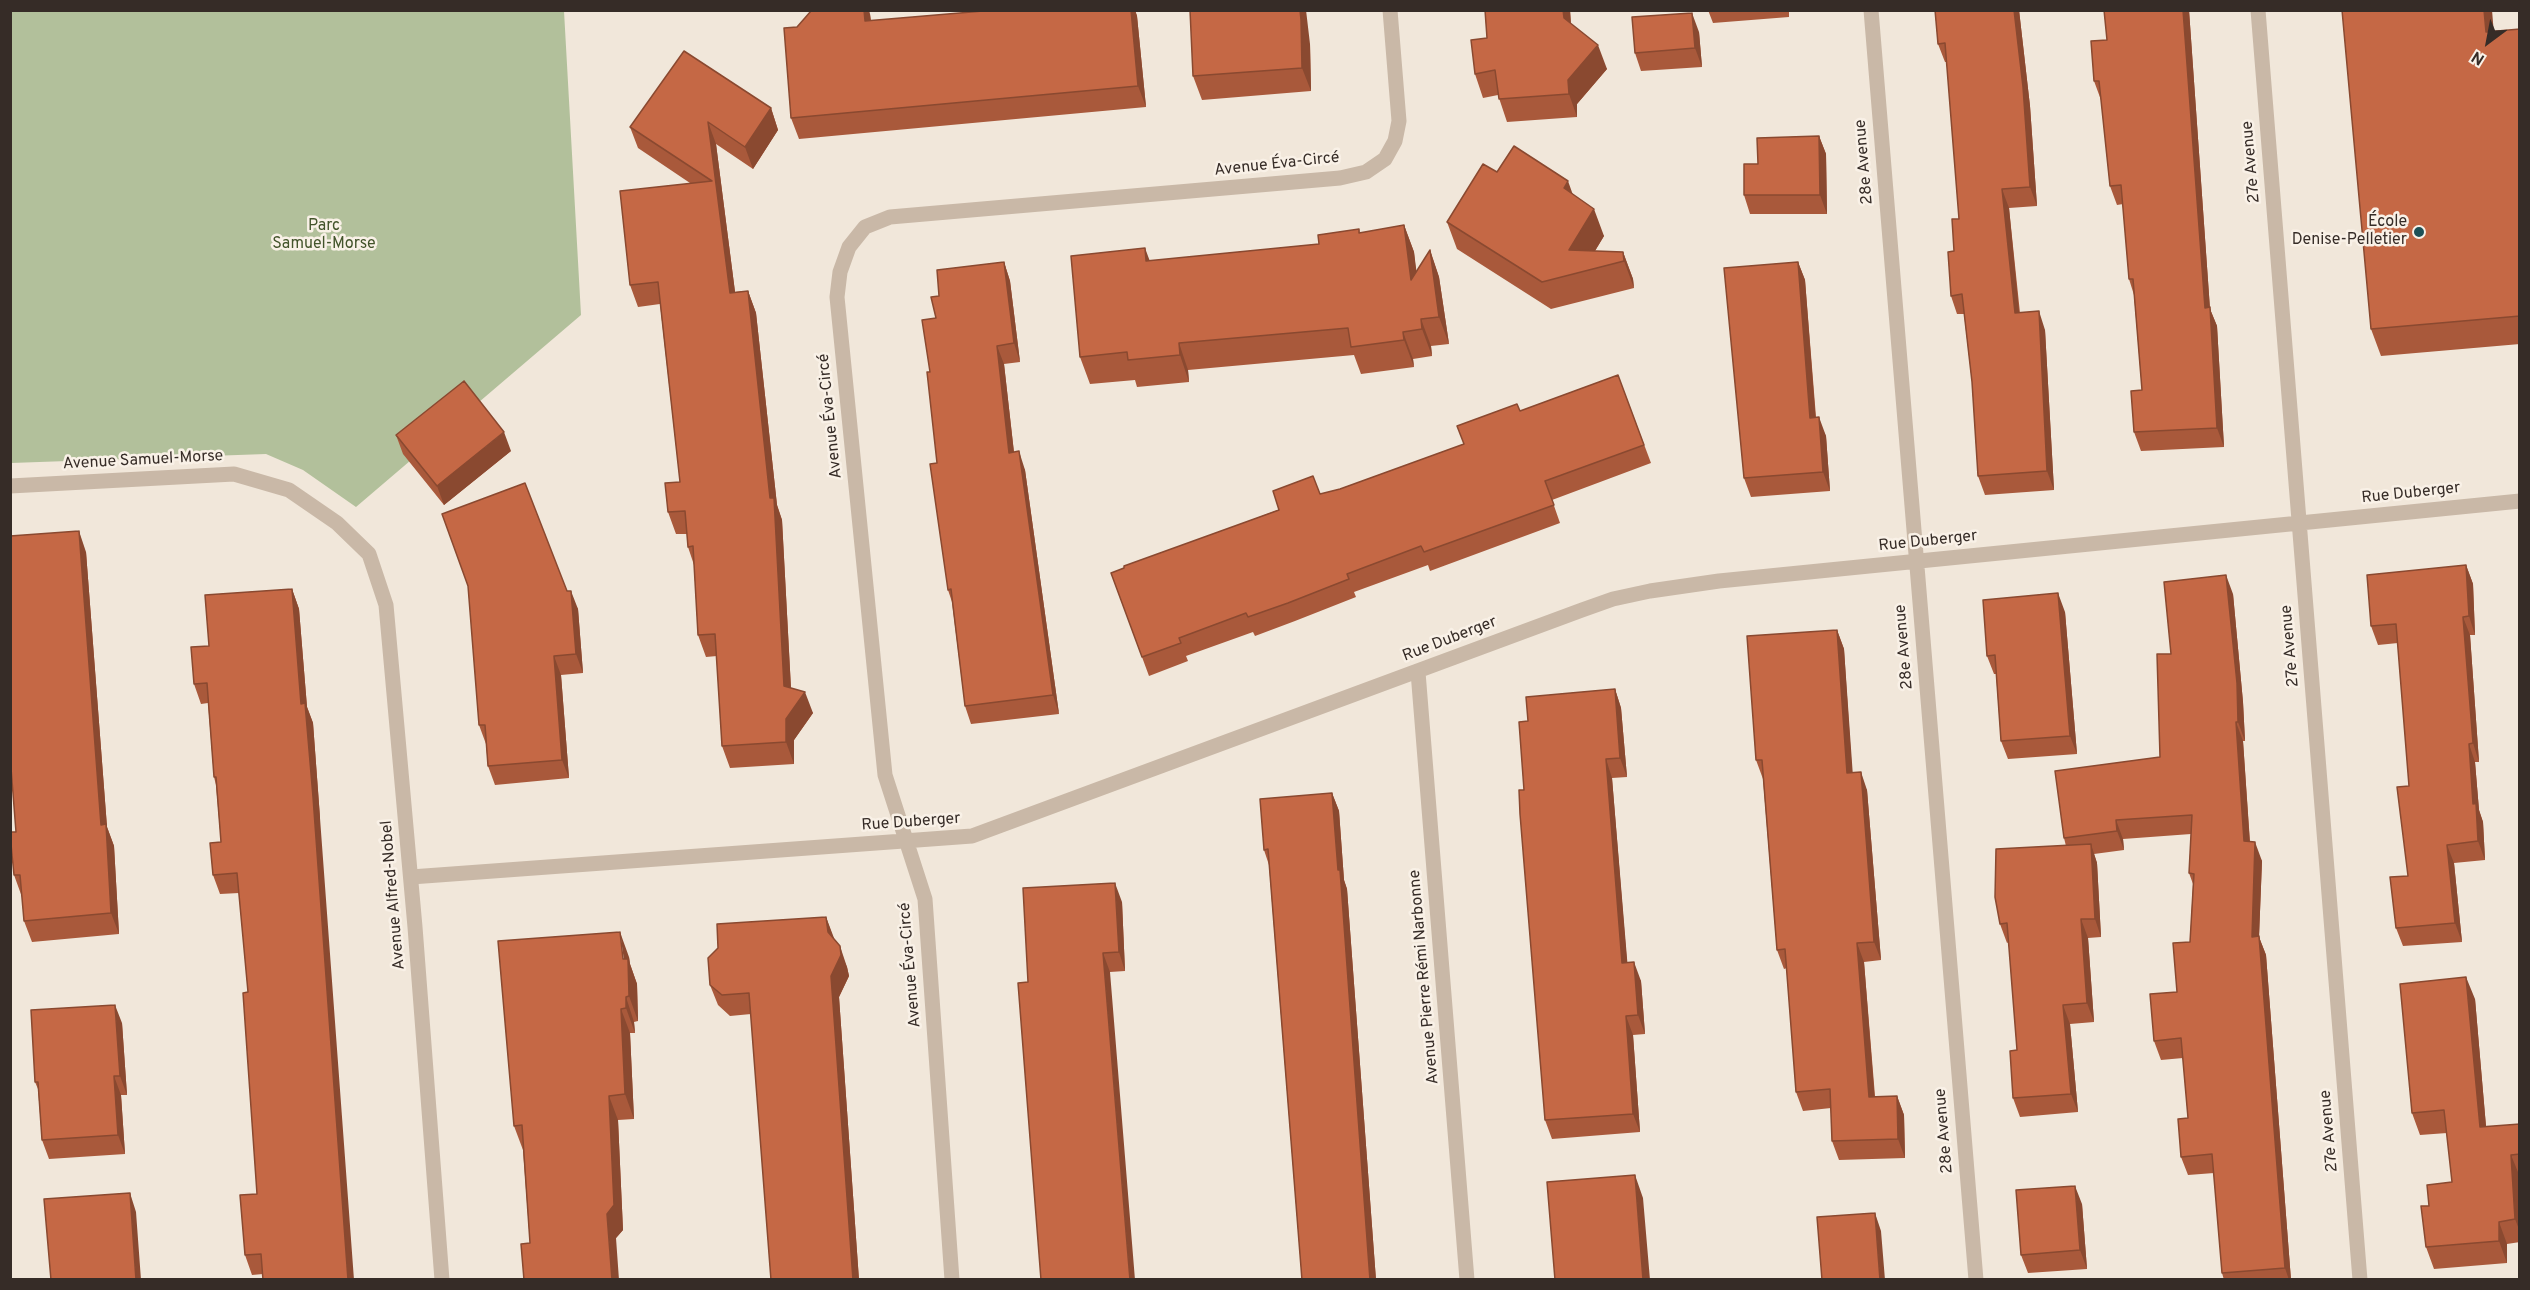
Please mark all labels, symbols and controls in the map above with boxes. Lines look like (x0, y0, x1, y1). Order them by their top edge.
north arrow (2458, 12, 2518, 72)
text: N (2468, 46, 2489, 69)
street label: 28e Avenue (1852, 119, 1878, 205)
street label: 27e Avenue (2239, 120, 2265, 204)
street label: Avenue Éva-Circé (1214, 149, 1340, 181)
place label: École Denise-Pelletier (2292, 213, 2407, 251)
park label: Parc Samuel-Morse (272, 217, 376, 255)
marker: École Denise-Pelletier (2412, 225, 2426, 239)
street label: Avenue Éva-Circé (815, 353, 847, 479)
street label: Avenue Samuel-Morse (62, 447, 224, 475)
street label: Rue Duberger (2361, 479, 2461, 509)
street label: Rue Duberger (1878, 527, 1978, 557)
street label: 28e Avenue (1892, 604, 1918, 690)
street label: 27e Avenue (2278, 604, 2304, 688)
street label: Rue Duberger (1400, 613, 1500, 667)
street label: Rue Duberger (861, 810, 961, 836)
street label: Avenue Alfred-Nobel (378, 820, 410, 970)
street label: Avenue Pierre Rémi Narbonne (1406, 869, 1444, 1085)
street label: Avenue Éva-Circé (896, 902, 926, 1028)
street label: 28e Avenue (1932, 1088, 1958, 1174)
street label: 27e Avenue (2317, 1089, 2343, 1173)

